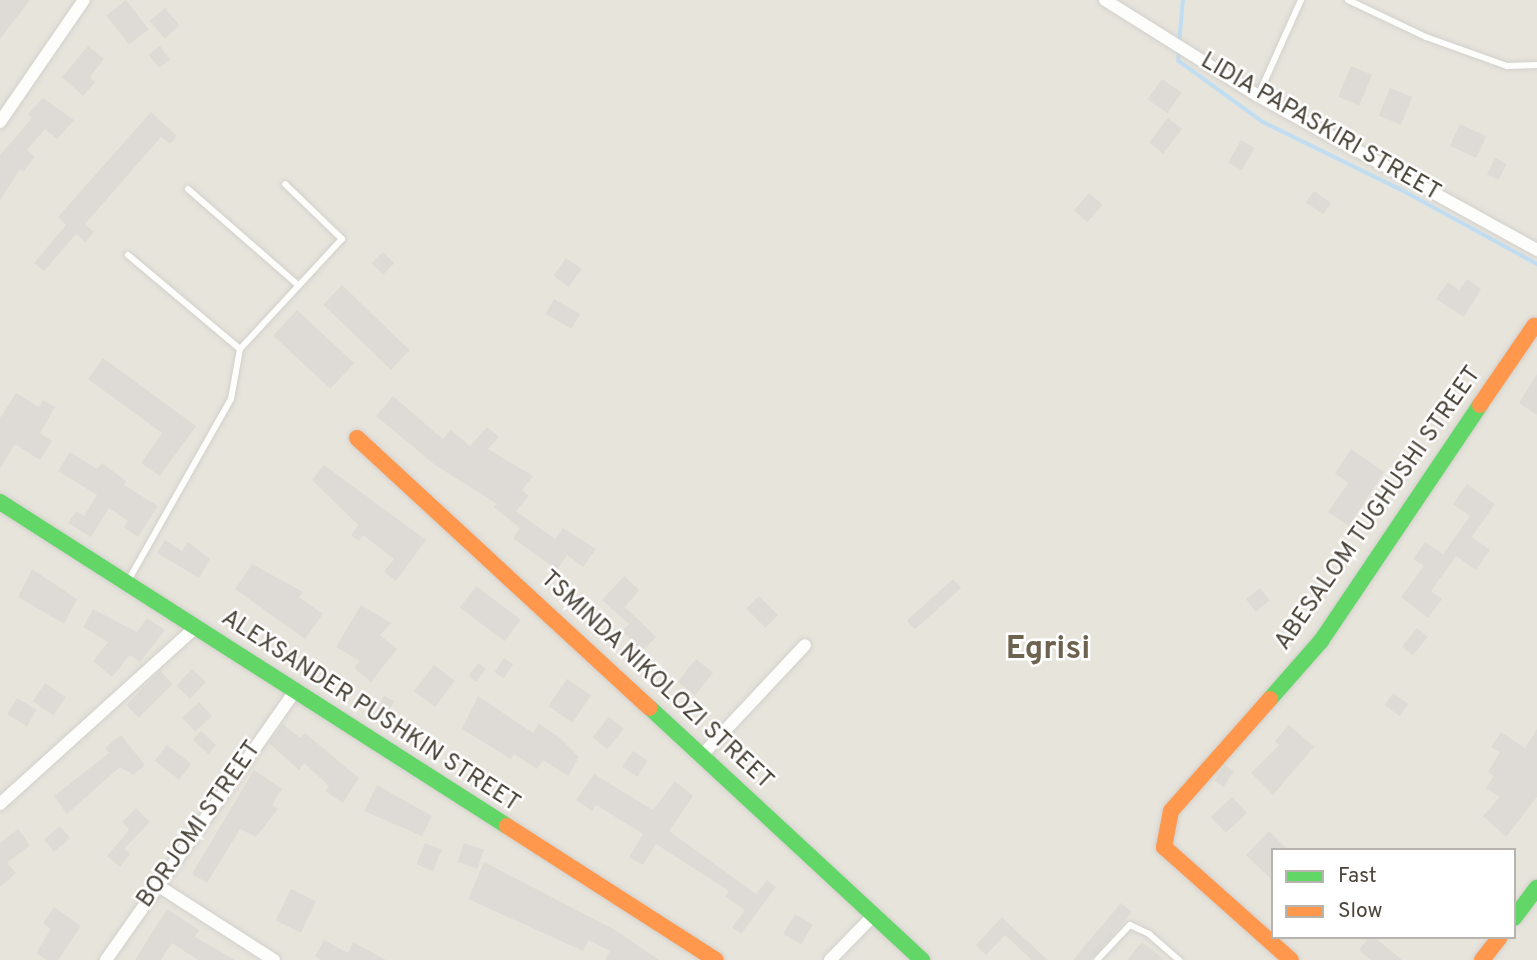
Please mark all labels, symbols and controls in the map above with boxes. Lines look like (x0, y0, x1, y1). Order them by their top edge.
street label: LIDIA PAPASKIRI STREET (1195, 47, 1445, 209)
street label: ABESALOM TUGHUSHI STREET (1269, 361, 1489, 657)
street label: TSMINDA NIKOLOZI STREET (533, 565, 779, 797)
street label: ALEXSANDER PUSHKIN STREET (215, 605, 525, 819)
district label: Egrisi (1006, 631, 1090, 669)
street label: BORJOMI STREET (132, 736, 268, 914)
legend (1271, 848, 1516, 939)
text: Fast (1338, 863, 1377, 890)
text: Slow (1338, 898, 1383, 925)

